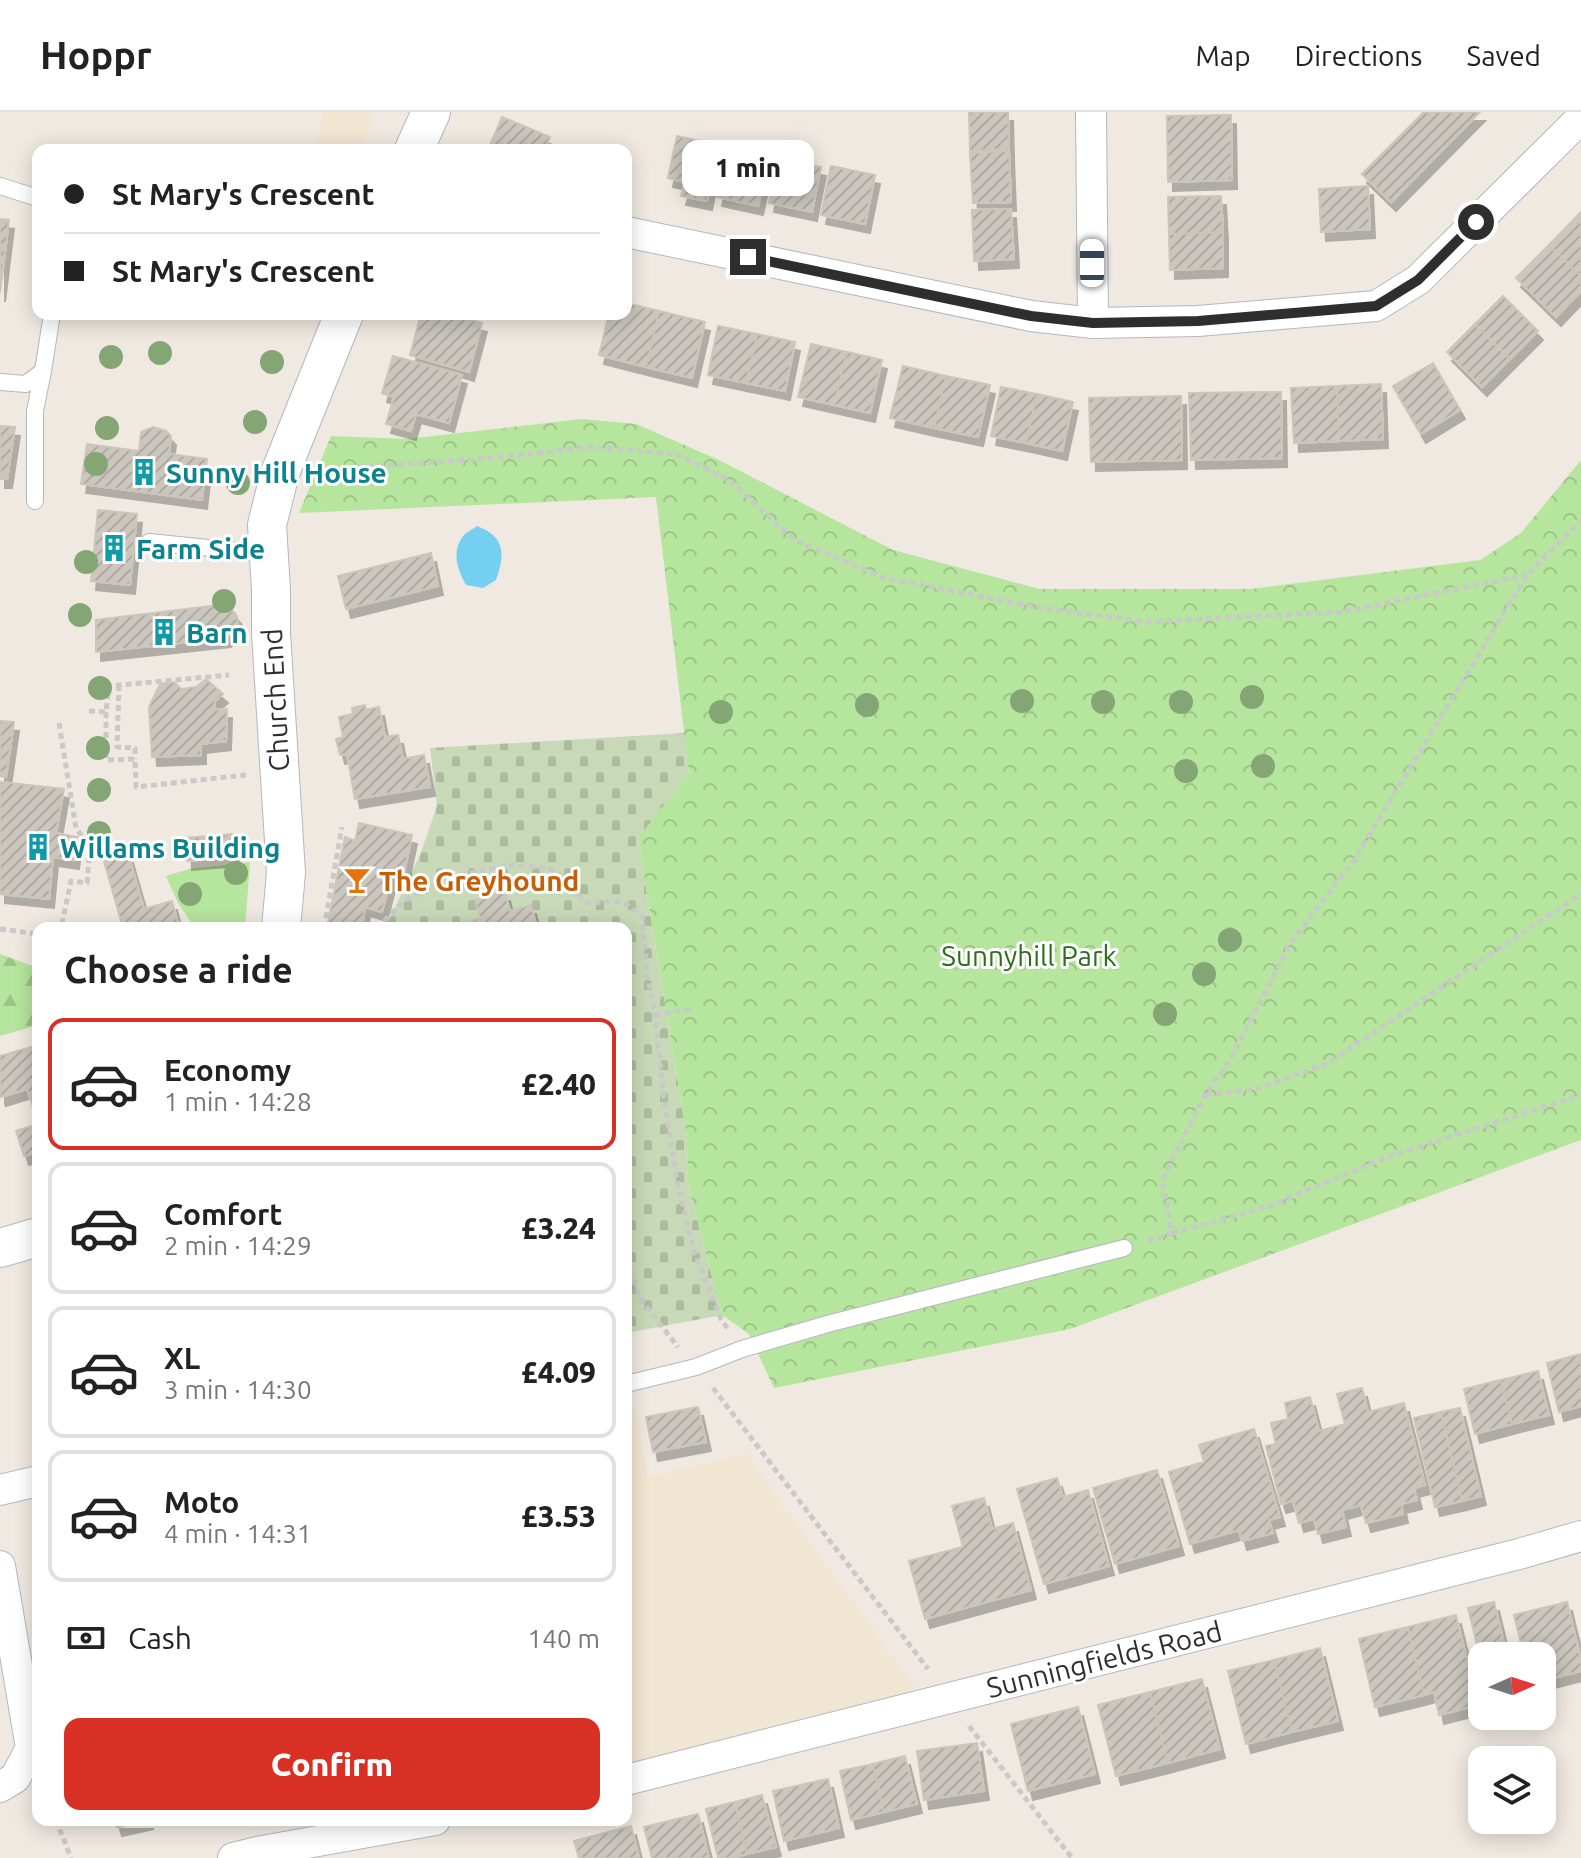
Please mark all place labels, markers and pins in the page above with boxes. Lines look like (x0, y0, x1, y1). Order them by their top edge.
building icon: Sunny Hill House (129, 457, 159, 487)
place label: Sunny Hill House (166, 457, 387, 488)
building icon: Farm Side (99, 533, 129, 563)
place label: Farm Side (136, 533, 265, 564)
building icon: Barn (149, 617, 179, 647)
place label: Barn (186, 617, 248, 648)
building icon: Willams Building (23, 832, 53, 862)
place label: Willams Building (60, 832, 280, 863)
bar icon: The Greyhound (342, 865, 372, 895)
place label: The Greyhound (379, 865, 579, 896)

